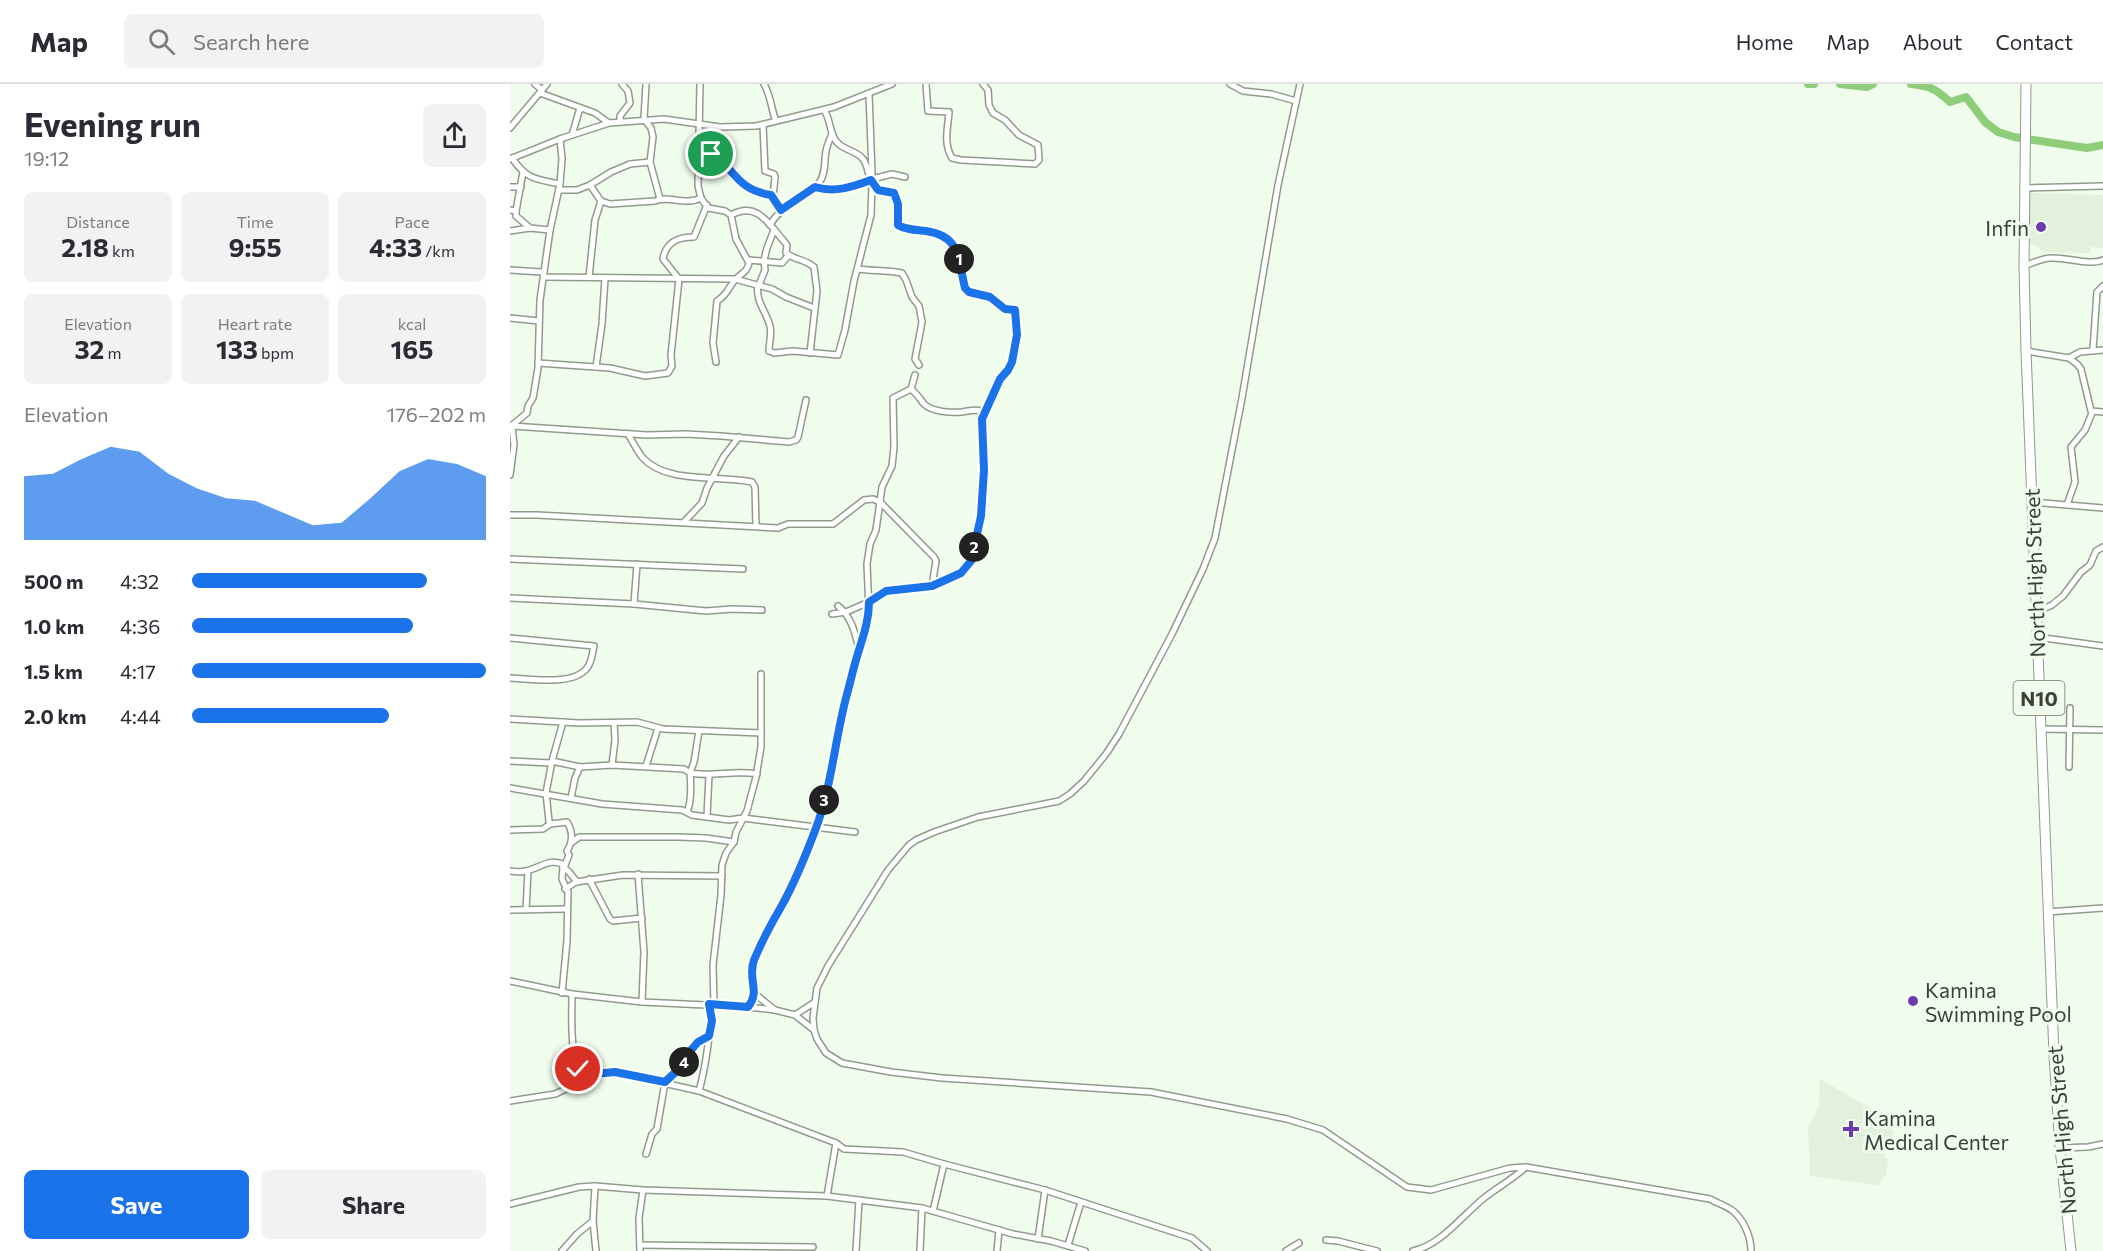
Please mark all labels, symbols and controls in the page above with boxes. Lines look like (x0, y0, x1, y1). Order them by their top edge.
search box (124, 14, 544, 68)
text: Map (30, 24, 88, 58)
icon: search (145, 25, 178, 58)
text: Search here (193, 28, 309, 55)
text: Home (1736, 29, 1793, 54)
text: Map (1826, 29, 1870, 54)
text: About (1903, 29, 1962, 54)
text: Contact (1995, 29, 2073, 54)
text: Evening run (24, 103, 201, 144)
button: share (423, 104, 486, 167)
pin (685, 128, 736, 179)
icon: arrive (694, 137, 727, 170)
text: 19:12 (24, 146, 69, 170)
text: Distance (66, 212, 130, 231)
text: Time (237, 212, 273, 231)
text: Pace (395, 212, 429, 231)
place label: Infin (1985, 215, 2029, 240)
marker: Infin (2034, 220, 2048, 234)
text: 2.18 (61, 231, 109, 262)
text: 9:55 (228, 231, 282, 262)
text: 4:33 (369, 231, 422, 262)
text: km (109, 241, 135, 260)
text: /km (422, 241, 455, 260)
pin: 1 (944, 244, 974, 274)
text: 1 (955, 249, 963, 268)
text: Elevation (64, 314, 132, 333)
text: Heart rate (218, 314, 292, 333)
text: kcal (398, 314, 426, 333)
text: 32 (75, 333, 104, 364)
text: 133 (216, 333, 258, 364)
text: 165 (391, 333, 433, 364)
text: m (104, 343, 121, 362)
text: bpm (258, 343, 294, 362)
text: Elevation (24, 402, 109, 426)
text: 176–202 m (387, 402, 486, 426)
street label: North High Street (2019, 488, 2049, 658)
pin: 2 (959, 532, 989, 562)
text: 2 (969, 537, 979, 556)
text: 500 m (24, 569, 84, 593)
text: 4:32 (120, 569, 159, 593)
text: 1.0 km (24, 614, 84, 638)
text: 4:36 (120, 614, 160, 638)
text: 1.5 km (24, 659, 83, 683)
text: 4:17 (120, 659, 156, 683)
road number: N10 (2014, 681, 2065, 715)
text: 2.0 km (24, 704, 86, 728)
text: 4:44 (120, 704, 161, 728)
pin: 3 (809, 785, 839, 815)
text: 3 (819, 790, 829, 809)
place label: Kamina Swimming Pool (1925, 977, 2072, 1026)
marker: Kamina Swimming Pool (1906, 994, 1920, 1008)
pin (552, 1043, 603, 1094)
street label: North High Street (2041, 1045, 2081, 1215)
pin: 4 (669, 1047, 699, 1077)
icon: check (561, 1052, 594, 1085)
text: 4 (679, 1052, 689, 1071)
place label: Kamina Medical Center (1864, 1105, 2009, 1154)
marker: Kamina Medical Center (1842, 1120, 1860, 1138)
button: Save (24, 1170, 249, 1239)
button: Share (261, 1170, 486, 1239)

